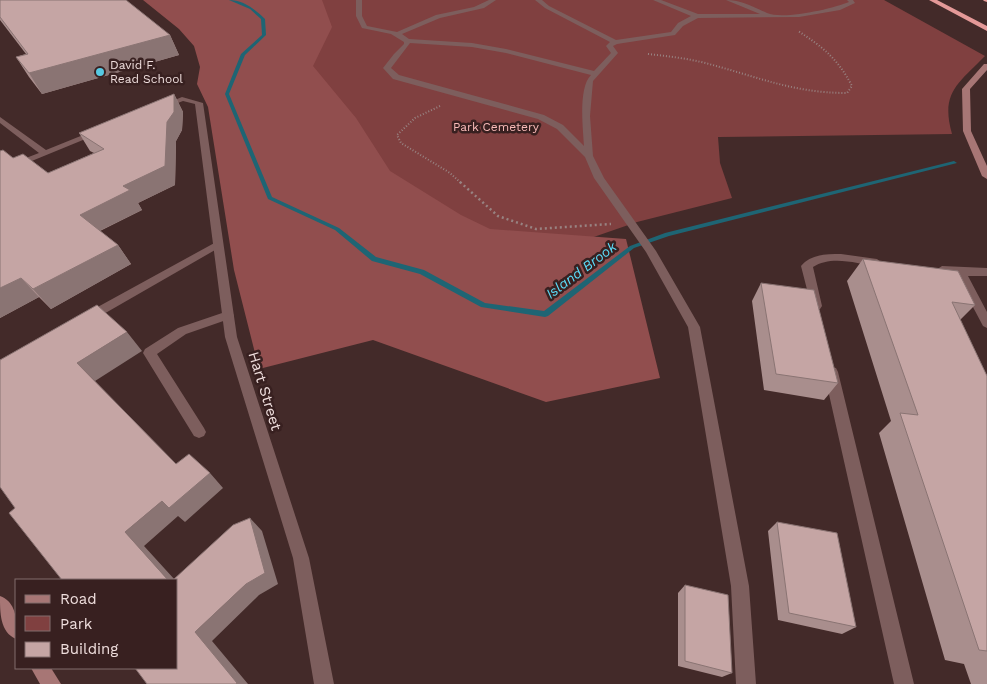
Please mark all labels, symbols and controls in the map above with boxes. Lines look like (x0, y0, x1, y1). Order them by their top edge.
place label: David F. Read School (110, 58, 183, 86)
marker: David F. Read School (94, 66, 106, 78)
park label: Park Cemetery (453, 120, 540, 134)
water label: Island Brook (543, 238, 620, 302)
street label: Hart Street (244, 349, 286, 433)
legend (15, 579, 178, 669)
text: Road (60, 590, 97, 608)
text: Park (60, 615, 93, 633)
text: Building (60, 640, 118, 658)

